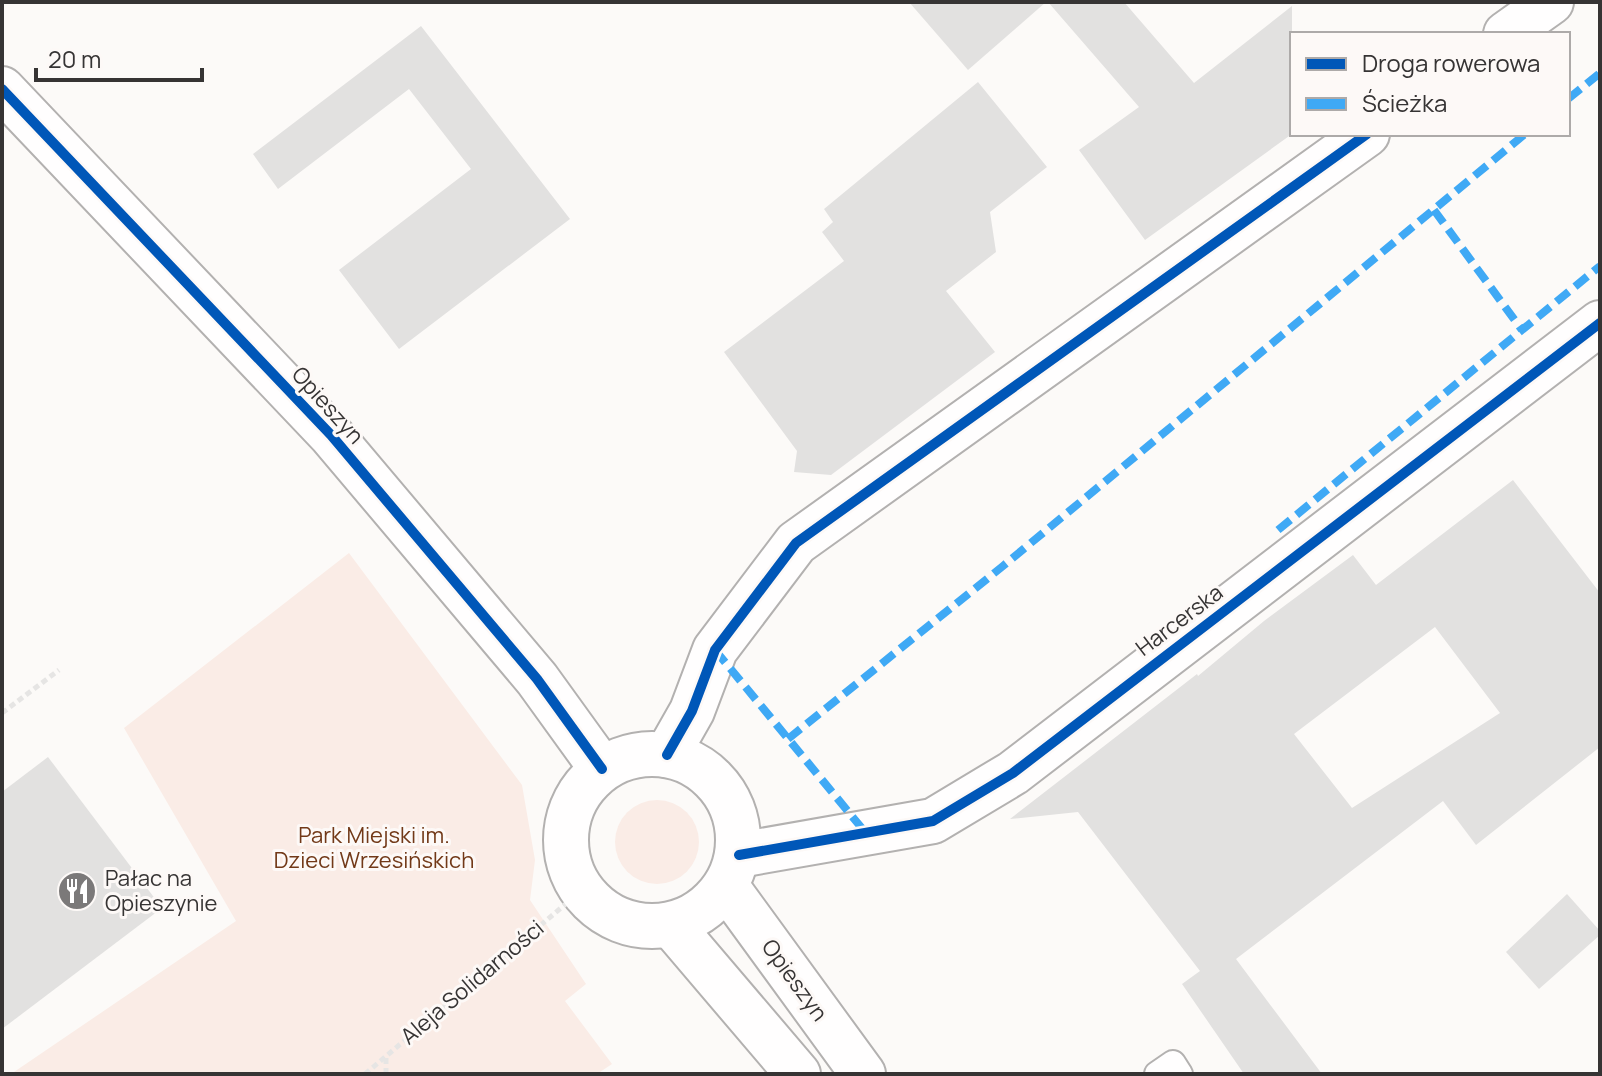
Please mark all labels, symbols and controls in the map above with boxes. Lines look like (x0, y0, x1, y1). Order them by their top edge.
scale bar (36, 32, 202, 82)
legend (1290, 32, 1570, 136)
text: 20 m (48, 42, 101, 75)
text: Droga rowerowa (1362, 46, 1540, 79)
text: Ścieżka (1362, 86, 1447, 119)
street label: Opieszyn (285, 360, 371, 450)
street label: Harcerska (1129, 577, 1229, 663)
park label: Park Miejski im. Dzieci Wrzesińskich (274, 820, 474, 875)
place label: Pałac na Opieszynie (105, 863, 218, 918)
restaurant icon: Pałac na Opieszynie (56, 870, 98, 912)
street label: Aleja Solidarności (394, 913, 550, 1051)
street label: Opieszyn (755, 933, 835, 1027)

